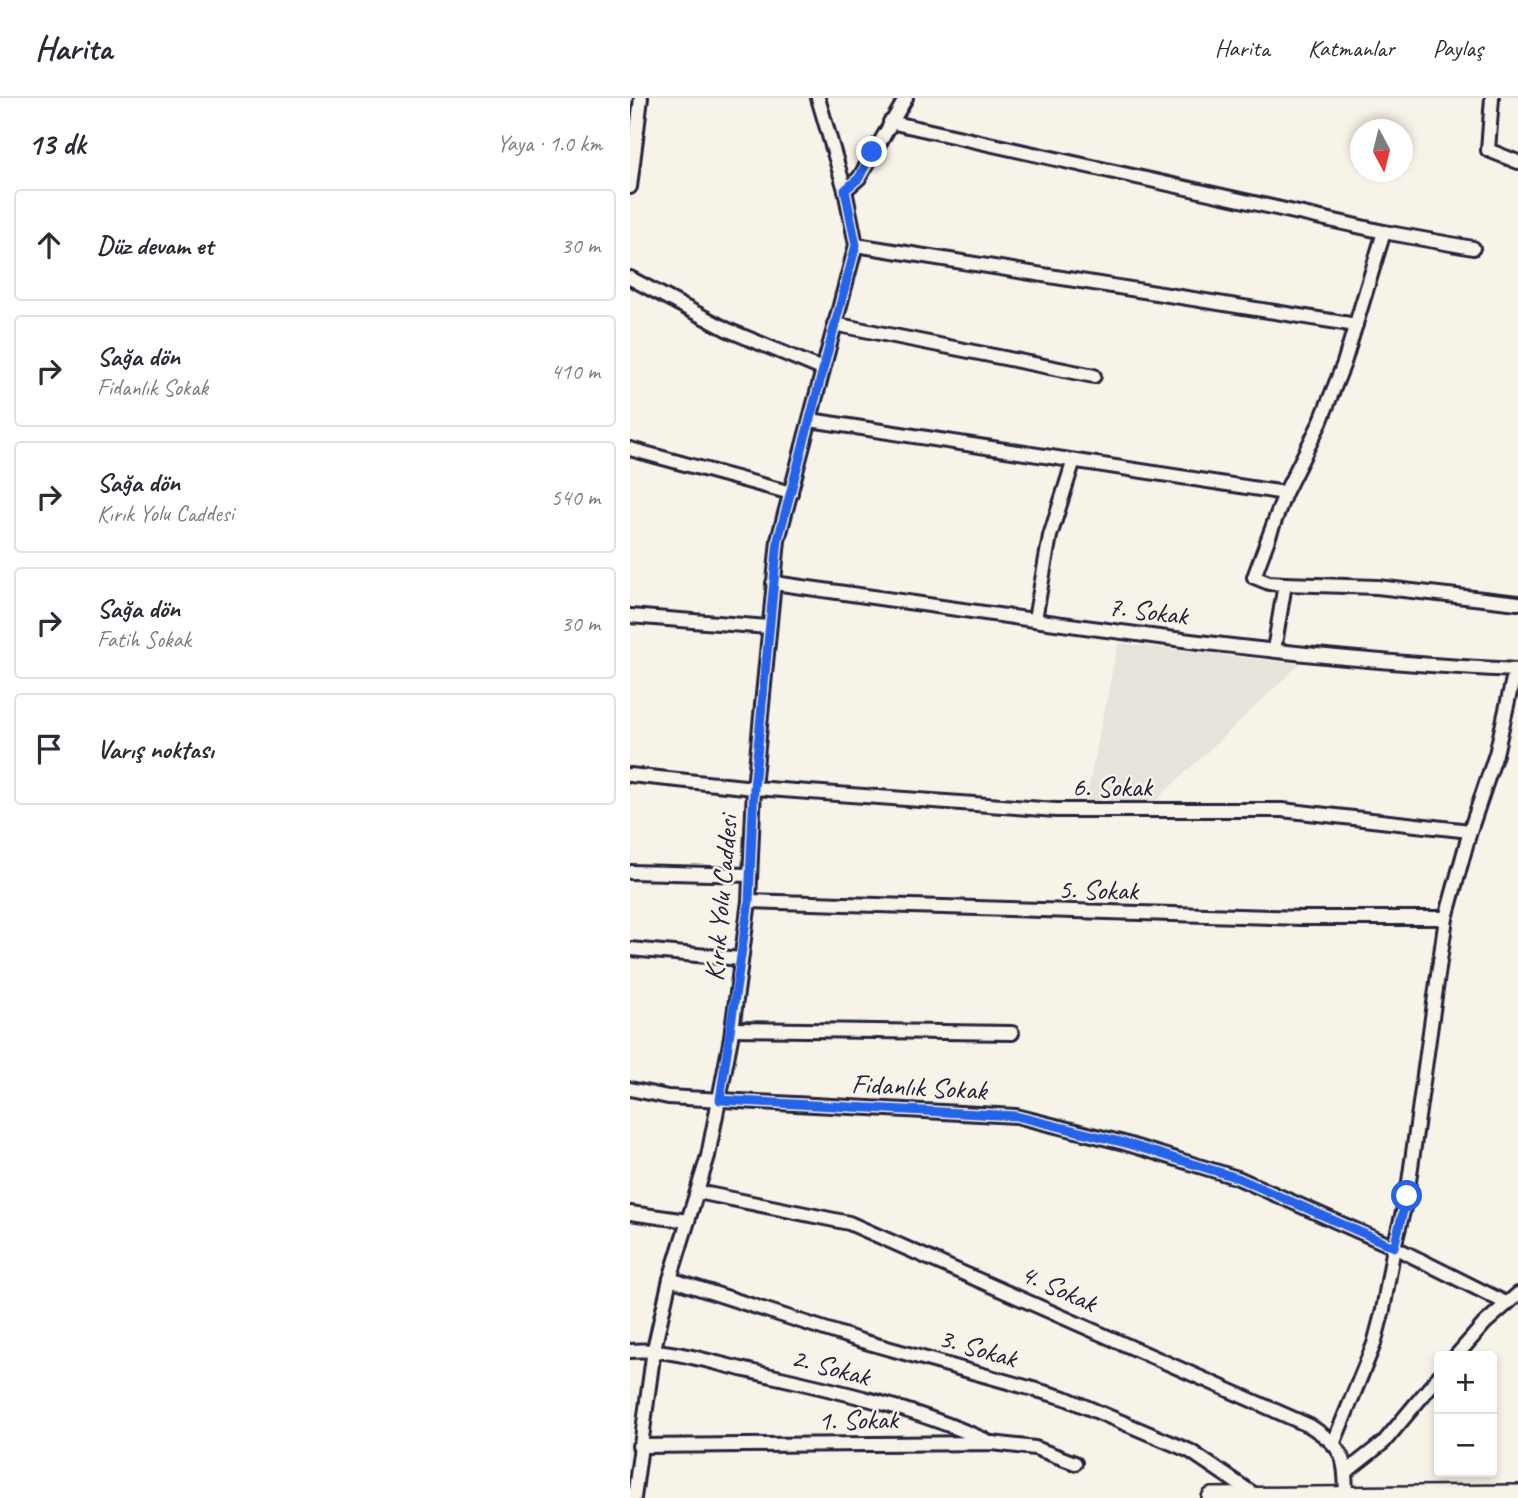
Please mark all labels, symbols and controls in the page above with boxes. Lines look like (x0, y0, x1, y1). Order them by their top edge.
text: Harita (35, 27, 112, 69)
text: Harita (1215, 33, 1270, 63)
text: Katmanlar (1308, 33, 1395, 63)
text: Paylaş (1433, 33, 1483, 63)
north arrow (1350, 119, 1413, 182)
text: 13 dk (28, 125, 86, 163)
text: Yaya · 1.0 km (497, 129, 602, 158)
route end (856, 136, 887, 167)
icon: ahead (30, 226, 68, 264)
text: Düz devam et (97, 229, 213, 262)
text: 30 m (561, 231, 600, 260)
text: Sağa dön (97, 340, 180, 373)
icon: right (30, 352, 68, 390)
text: 410 m (551, 357, 600, 386)
text: Fidanlık Sokak (97, 373, 208, 402)
text: Sağa dön (97, 466, 180, 499)
icon: right (30, 478, 68, 516)
text: 540 m (551, 483, 600, 512)
text: Kırık Yolu Caddesi (97, 499, 234, 528)
street label: 7. Sokak (1106, 588, 1191, 633)
text: Sağa dön (97, 592, 180, 625)
icon: right (30, 604, 68, 642)
text: 30 m (561, 609, 600, 638)
text: Fatih Sokak (97, 625, 191, 654)
icon: arrive (30, 730, 68, 768)
text: Varış noktası (97, 733, 214, 766)
street label: 6. Sokak (1072, 769, 1154, 804)
street label: Kırık Yolu Caddesi (696, 810, 746, 983)
street label: 5. Sokak (1058, 871, 1140, 908)
street label: Fidanlık Sokak (851, 1065, 989, 1108)
route start (1391, 1180, 1422, 1211)
street label: 4. Sokak (1015, 1255, 1104, 1320)
street label: 3. Sokak (935, 1320, 1023, 1376)
street label: 2. Sokak (788, 1339, 876, 1394)
map controls (1434, 1351, 1497, 1477)
button: + (1434, 1351, 1497, 1414)
street label: 1. Sokak (818, 1401, 900, 1438)
button: − (1434, 1414, 1497, 1477)

